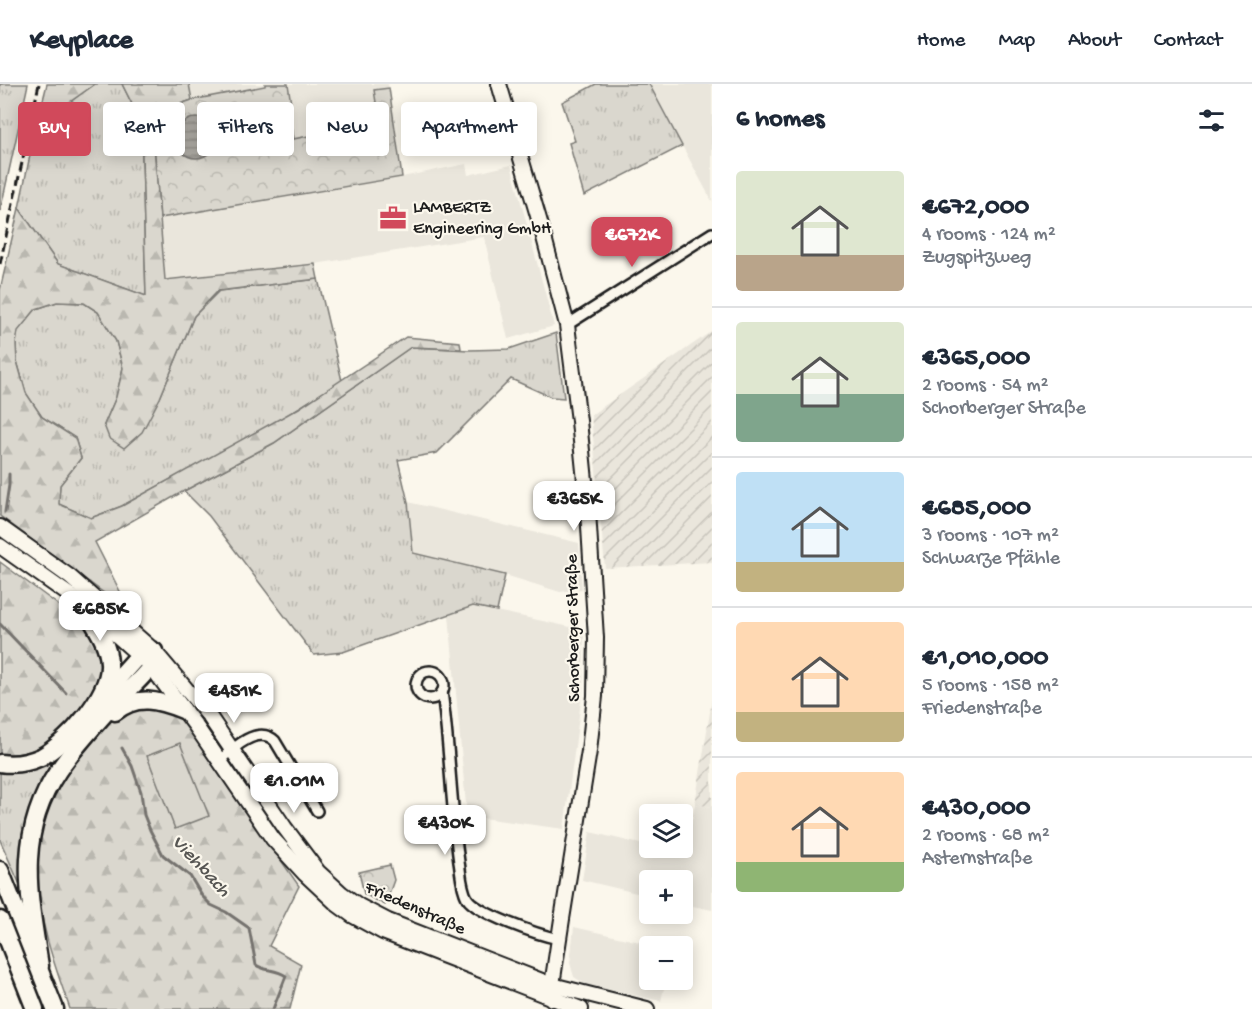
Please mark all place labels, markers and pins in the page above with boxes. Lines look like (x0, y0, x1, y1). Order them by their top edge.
place label: LAMBERTZ Engineering GmbH (413, 198, 552, 240)
office icon: LAMBERTZ Engineering GmbH (378, 203, 408, 233)
pin: €672K (590, 217, 674, 268)
pin: €365K (532, 481, 616, 532)
pin: €685K (58, 591, 142, 642)
pin: €451K (192, 673, 276, 724)
pin: €1.01M (245, 763, 343, 814)
pin: €430K (403, 805, 487, 856)

